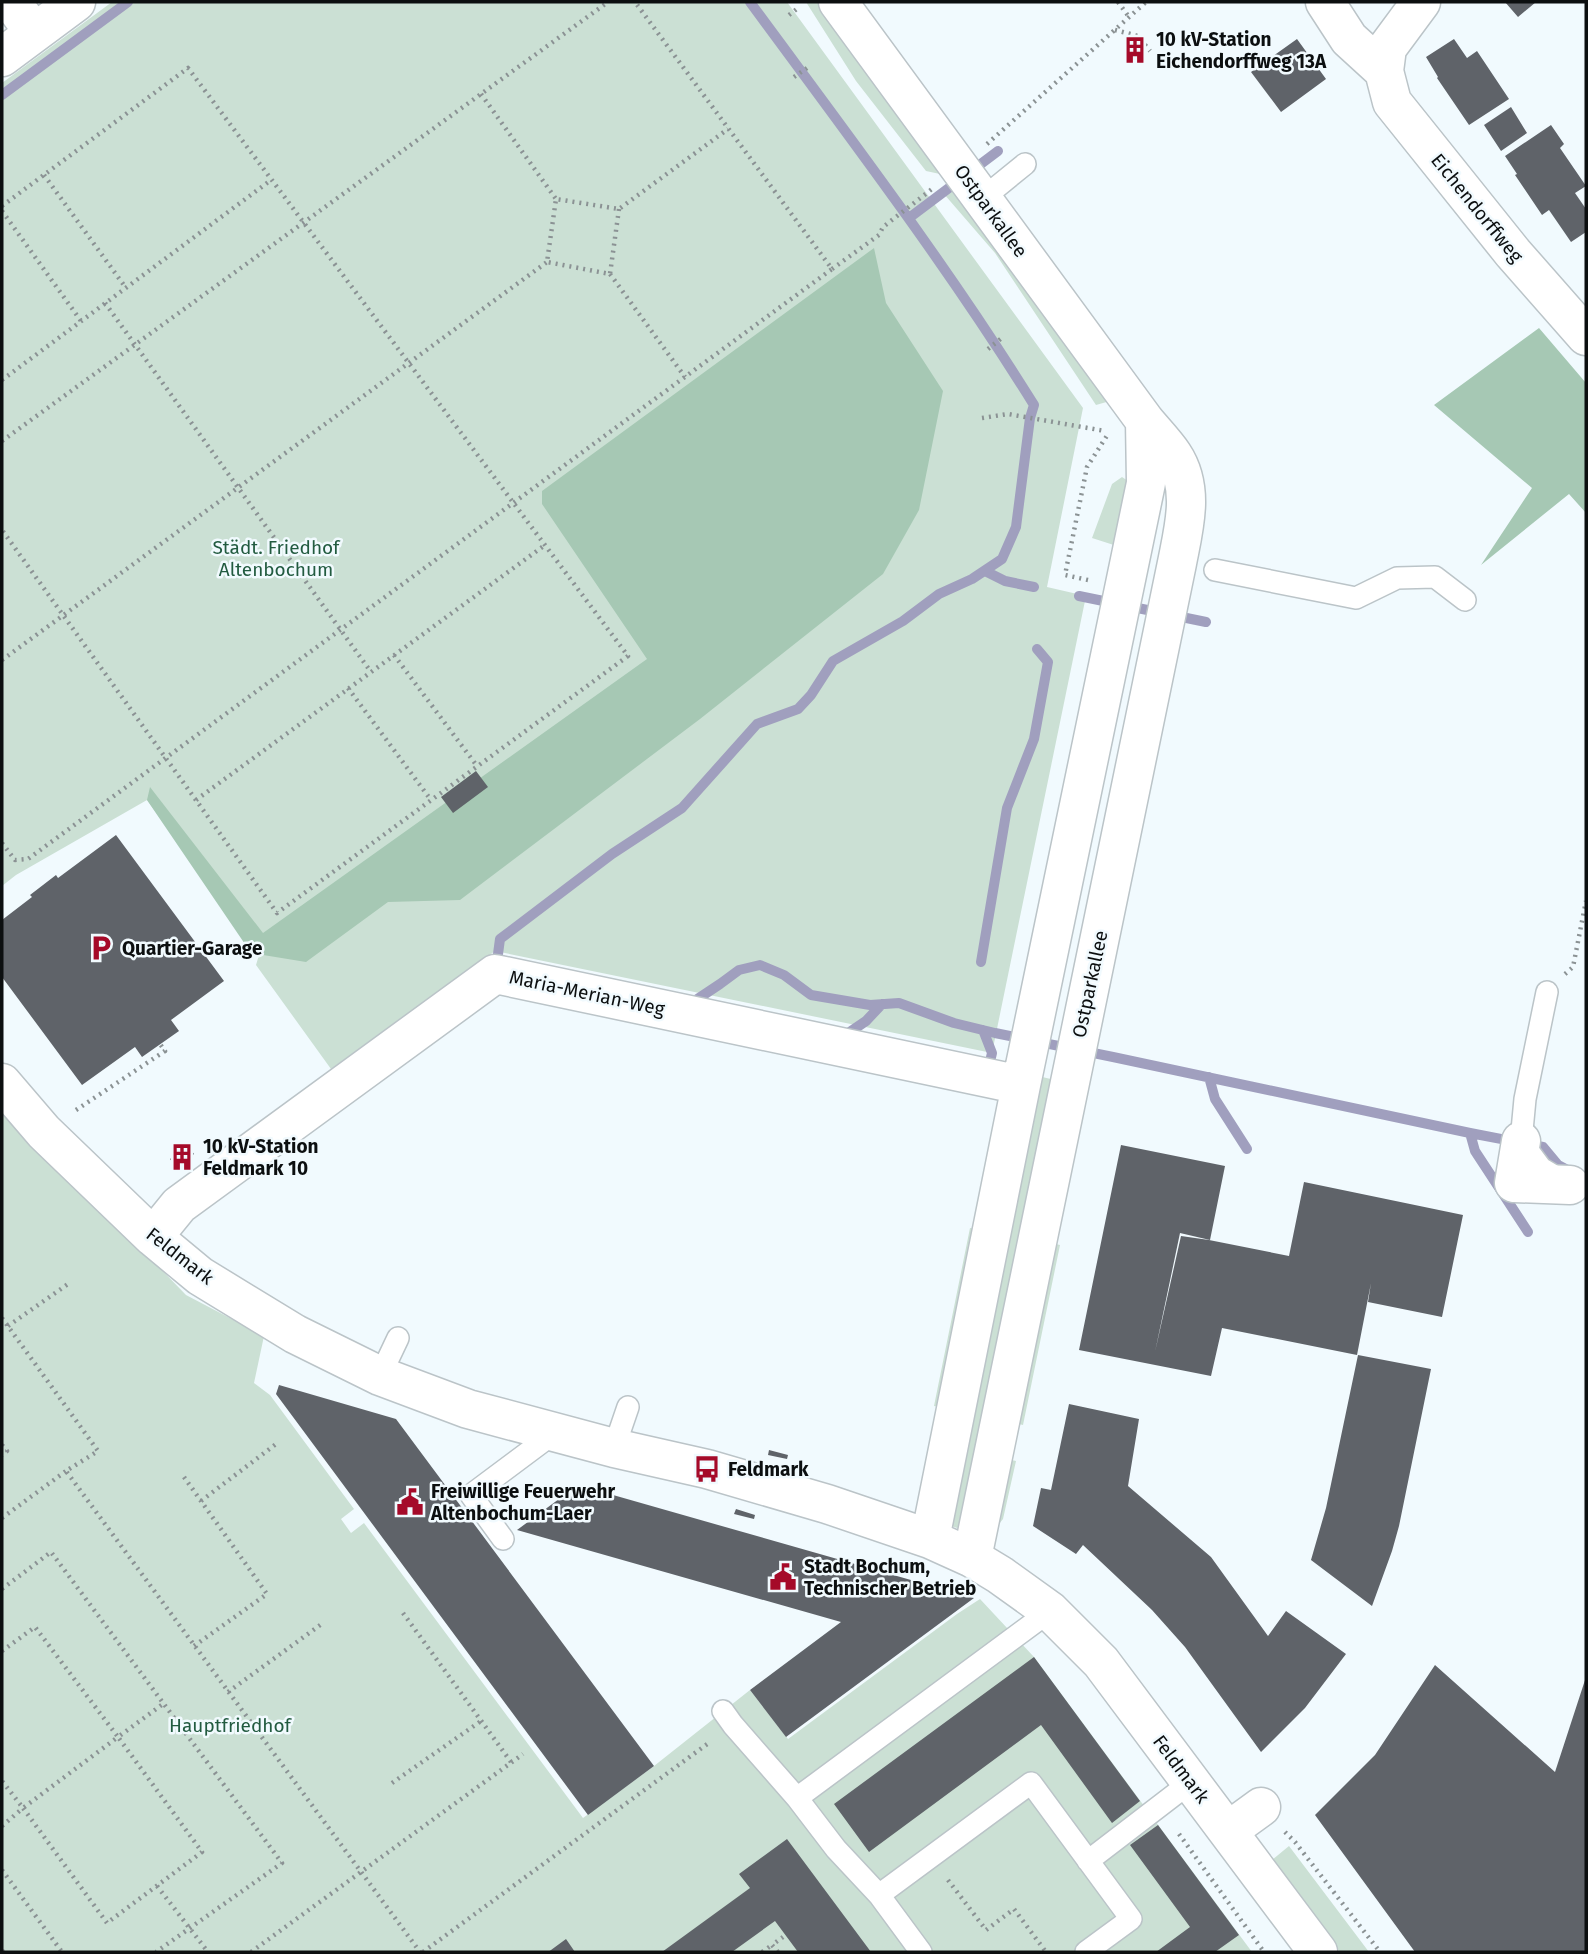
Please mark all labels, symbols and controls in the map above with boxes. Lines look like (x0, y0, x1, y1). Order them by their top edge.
place label: 10 kV-Station Eichendorffweg 13A (1156, 28, 1327, 73)
building icon: 10 kV-Station Eichendorffweg 13A (1120, 35, 1150, 65)
street label: Eichendorffweg (1426, 149, 1528, 267)
street label: Ostparkallee (950, 160, 1032, 262)
park label: Städt. Friedhof Altenbochum (213, 536, 341, 581)
street label: Ostparkallee (1067, 928, 1113, 1040)
parking icon: Quartier-Garage (86, 933, 116, 963)
place label: Quartier-Garage (122, 937, 262, 960)
street label: Maria-Merian-Weg (507, 965, 667, 1021)
place label: 10 kV-Station Feldmark 10 (203, 1135, 319, 1180)
building icon: 10 kV-Station Feldmark 10 (167, 1142, 197, 1172)
street label: Feldmark (142, 1222, 219, 1290)
bus stop icon: Feldmark (692, 1454, 722, 1484)
place label: Feldmark (728, 1458, 809, 1481)
place label: Freiwillige Feuerwehr Altenbochum-Laer (430, 1480, 615, 1525)
public building icon: Freiwillige Feuerwehr Altenbochum-Laer (395, 1487, 425, 1517)
place label: Stadt Bochum, Technischer Betrieb (804, 1555, 976, 1600)
public building icon: Stadt Bochum, Technischer Betrieb (768, 1562, 798, 1592)
park label: Hauptfriedhof (169, 1714, 293, 1737)
street label: Feldmark (1148, 1730, 1214, 1808)

